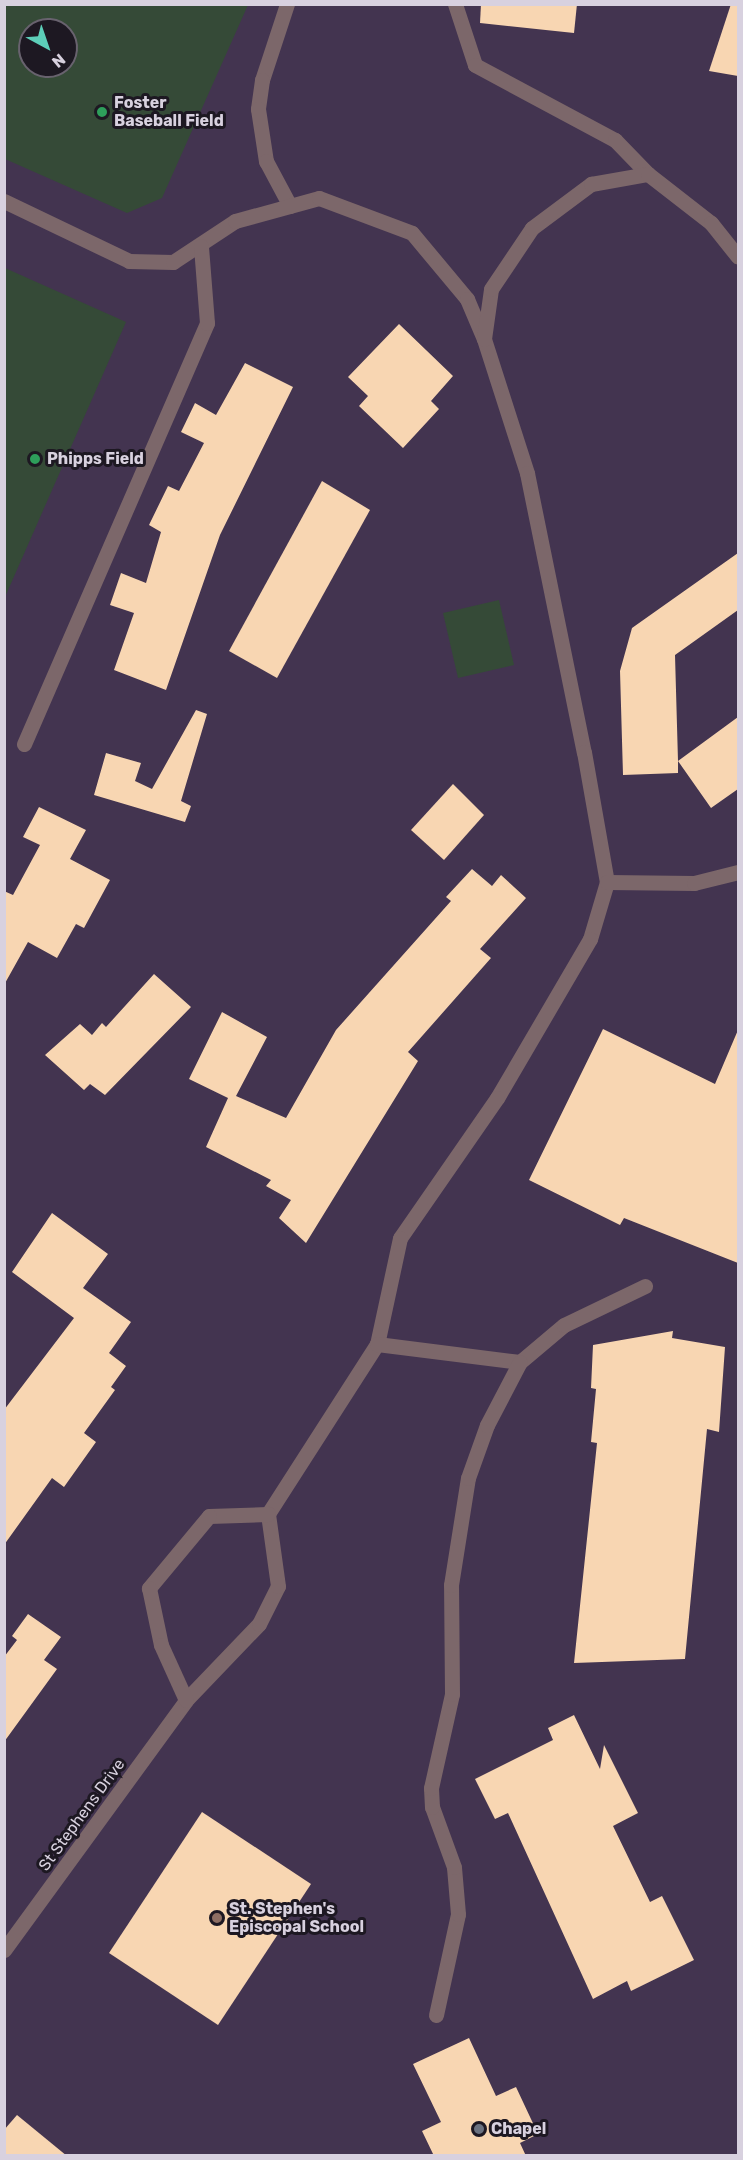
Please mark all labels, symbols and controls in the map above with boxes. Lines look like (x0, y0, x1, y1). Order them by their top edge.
north arrow (18, 18, 78, 78)
text: N (48, 50, 69, 72)
place label: Foster Baseball Field (114, 93, 224, 131)
marker: Foster Baseball Field (95, 105, 109, 119)
place label: Phipps Field (47, 449, 144, 469)
marker: Phipps Field (28, 452, 42, 466)
street label: St Stephens Drive (35, 1755, 129, 1875)
place label: St. Stephen's Episcopal School (229, 1899, 364, 1937)
marker: St. Stephen's Episcopal School (210, 1911, 224, 1925)
place label: Chapel (491, 2119, 546, 2139)
marker: Chapel (472, 2122, 486, 2136)

